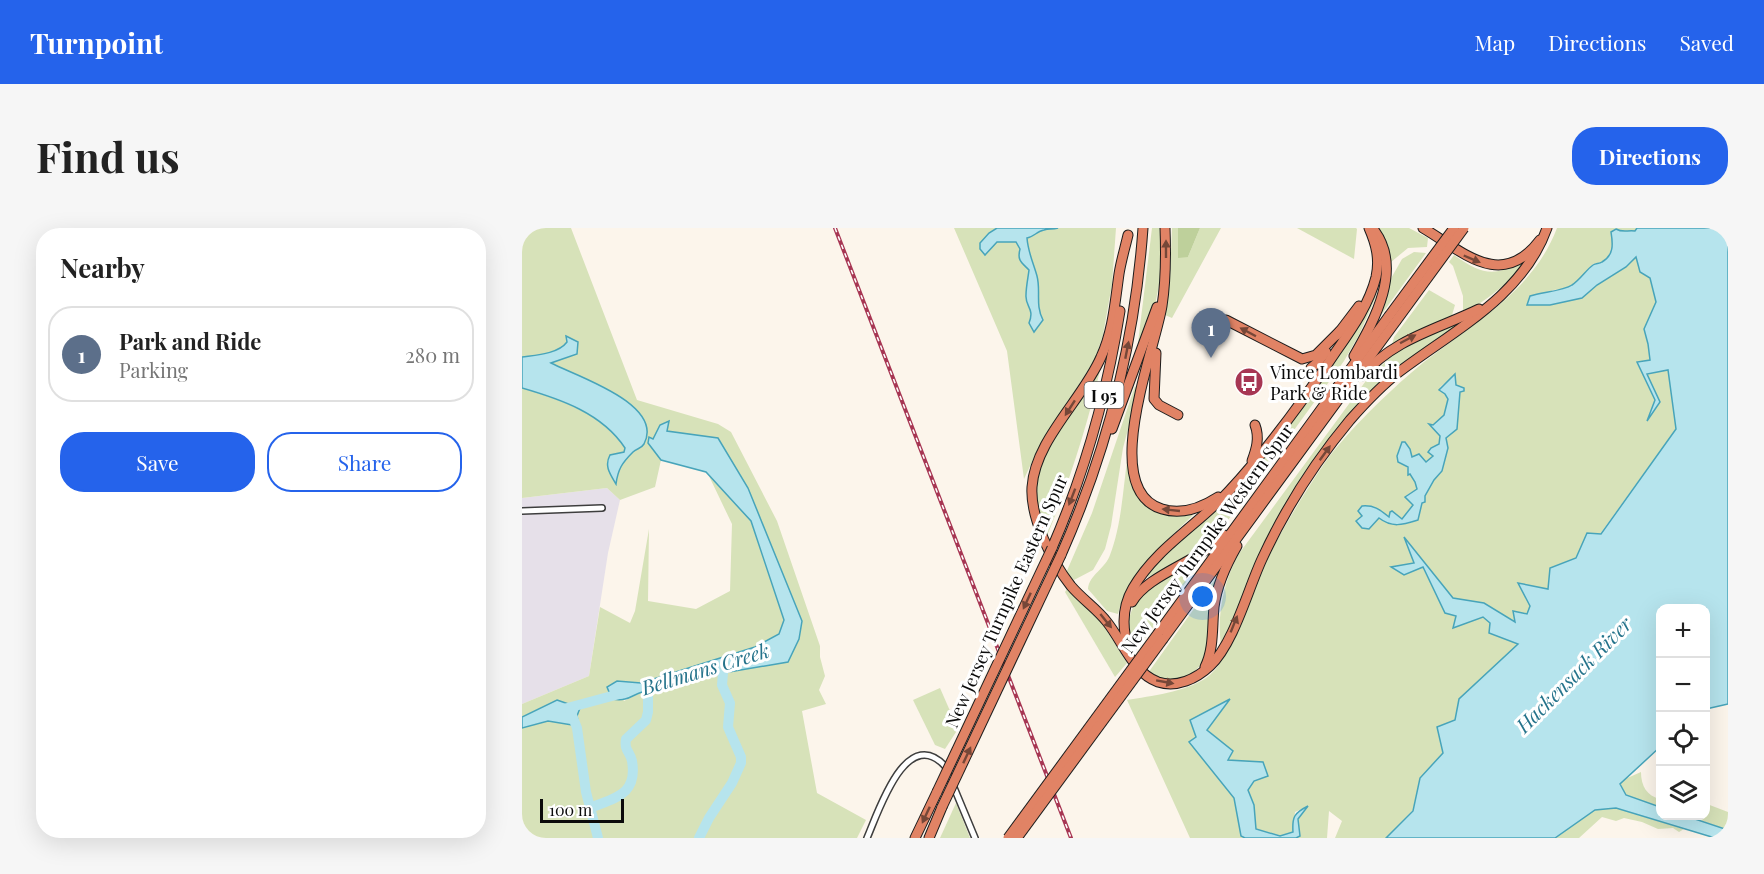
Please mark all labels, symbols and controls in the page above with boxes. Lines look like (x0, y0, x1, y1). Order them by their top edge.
text: Turnpoint (30, 24, 163, 61)
text: Map (1474, 28, 1515, 56)
text: Directions (1548, 28, 1646, 56)
text: Saved (1679, 28, 1734, 56)
button: Directions (1572, 127, 1728, 185)
text: Find us (36, 128, 180, 184)
one-way arrow (1161, 240, 1171, 259)
text: Nearby (60, 250, 145, 285)
one-way arrow (1463, 255, 1481, 264)
pin: 1 (1192, 308, 1230, 358)
text: Park and Ride (119, 326, 261, 356)
one-way arrow (1239, 327, 1256, 337)
one-way arrow (1400, 334, 1417, 344)
one-way arrow (1122, 340, 1132, 359)
text: 1 (78, 341, 85, 368)
text: 280 m (405, 341, 460, 368)
text: Parking (119, 356, 188, 383)
place label: Vince Lombardi Park & Ride (1269, 360, 1398, 405)
bus stop icon: Vince Lombardi Park & Ride (1233, 366, 1265, 398)
road number: I 95 (1084, 382, 1124, 408)
one-way arrow (1065, 400, 1076, 416)
street label: New Jersey Turnpike Western Spur (1115, 418, 1299, 658)
button: Save (60, 432, 255, 492)
button: Share (267, 432, 462, 492)
one-way arrow (1319, 445, 1331, 461)
street label: New Jersey Turnpike Eastern Spur (939, 471, 1073, 731)
one-way arrow (1067, 488, 1077, 506)
one-way arrow (1161, 505, 1180, 515)
your location (1188, 582, 1217, 611)
one-way arrow (1022, 592, 1032, 610)
map controls (1656, 604, 1710, 820)
button: + (1656, 604, 1710, 658)
water label: Hackensack River (1509, 609, 1638, 738)
one-way arrow (1099, 613, 1112, 629)
one-way arrow (1229, 615, 1239, 633)
water label: Bellmans Creek (637, 636, 772, 701)
button: − (1656, 658, 1710, 712)
one-way arrow (1156, 678, 1175, 687)
button: locate (1656, 712, 1710, 766)
one-way arrow (962, 745, 972, 763)
button: layers (1656, 766, 1710, 820)
scale bar (540, 796, 624, 824)
text: 100 m (549, 799, 592, 820)
one-way arrow (922, 806, 931, 823)

